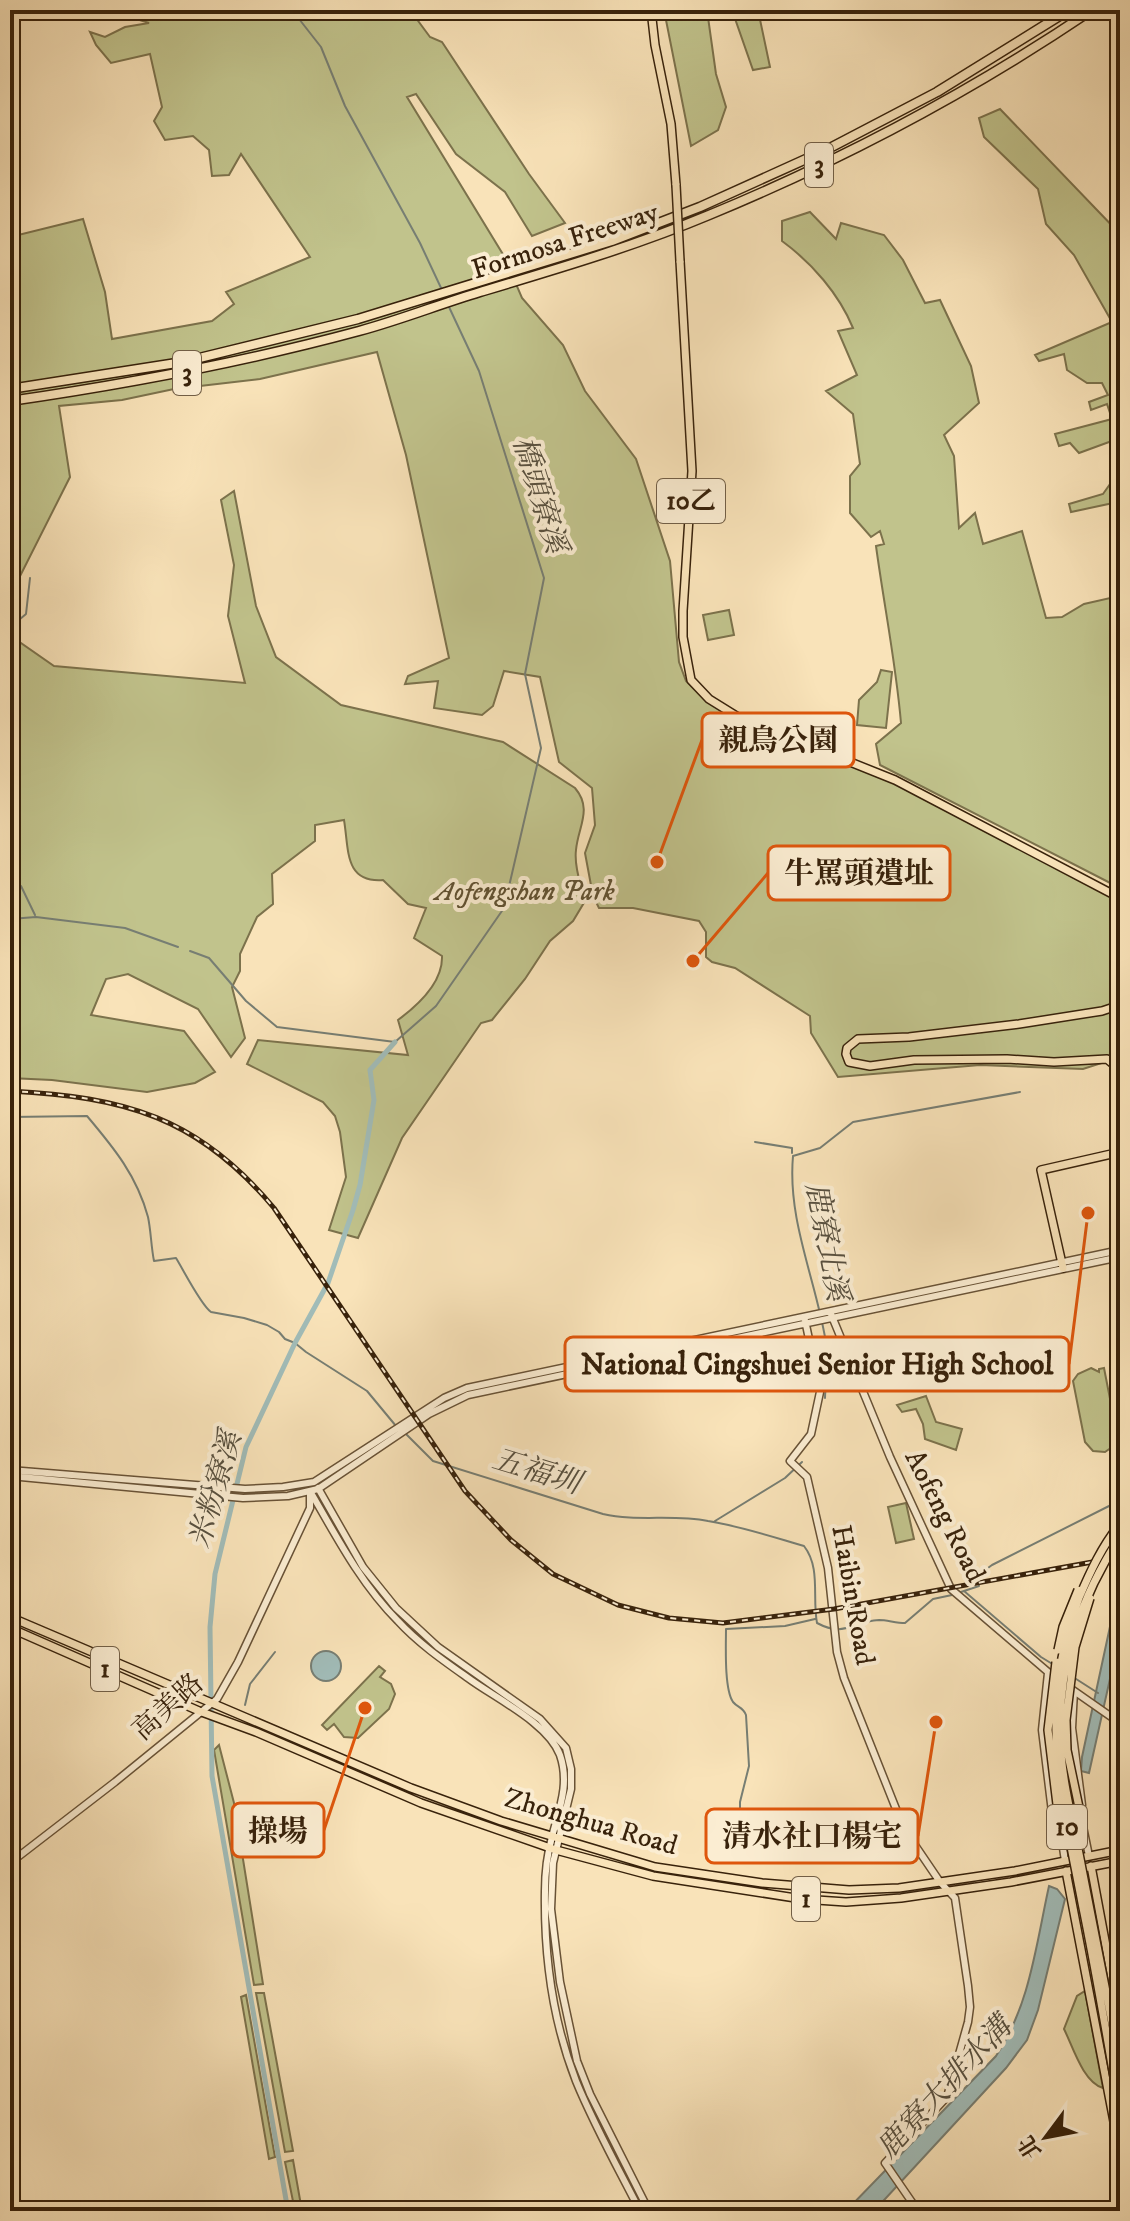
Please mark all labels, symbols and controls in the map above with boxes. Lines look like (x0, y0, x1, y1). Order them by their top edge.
road number: 3 (805, 143, 833, 187)
street label: Formosa Freeway (467, 194, 663, 288)
road number: 3 (173, 351, 201, 395)
water label: 橋頭寮溪 (504, 432, 575, 561)
road number: 10乙 (657, 479, 725, 523)
callout: 親鳥公園 (702, 713, 854, 767)
text: 親鳥公園 (718, 723, 838, 760)
callout: 牛罵頭遺址 (768, 846, 950, 900)
text: 牛罵頭遺址 (784, 856, 934, 893)
park label: Aofengshan Park (432, 874, 615, 909)
water label: 鹿寮北溪 (796, 1180, 856, 1307)
callout: National Cingshuei Senior High School (565, 1337, 1069, 1391)
text: National Cingshuei Senior High School (581, 1347, 1054, 1384)
water label: 米粉寮溪 (182, 1424, 251, 1553)
water label: 五福圳 (488, 1441, 589, 1504)
street label: Aofeng Road (897, 1444, 993, 1588)
street label: Haibin Road (823, 1522, 883, 1668)
road number: 1 (91, 1647, 119, 1691)
street label: 高美路 (125, 1666, 211, 1748)
street label: Zhonghua Road (500, 1781, 682, 1863)
callout: 操場 (232, 1803, 324, 1857)
road number: 10 (1047, 1805, 1087, 1849)
callout: 清水社口楊宅 (706, 1809, 918, 1863)
text: 操場 (248, 1814, 308, 1851)
text: 清水社口楊宅 (722, 1819, 902, 1856)
road number: 1 (792, 1877, 820, 1921)
water label: 鹿寮大排水溝 (870, 2007, 1023, 2166)
north arrow (1006, 2097, 1086, 2177)
text: 北 (1013, 2130, 1048, 2163)

